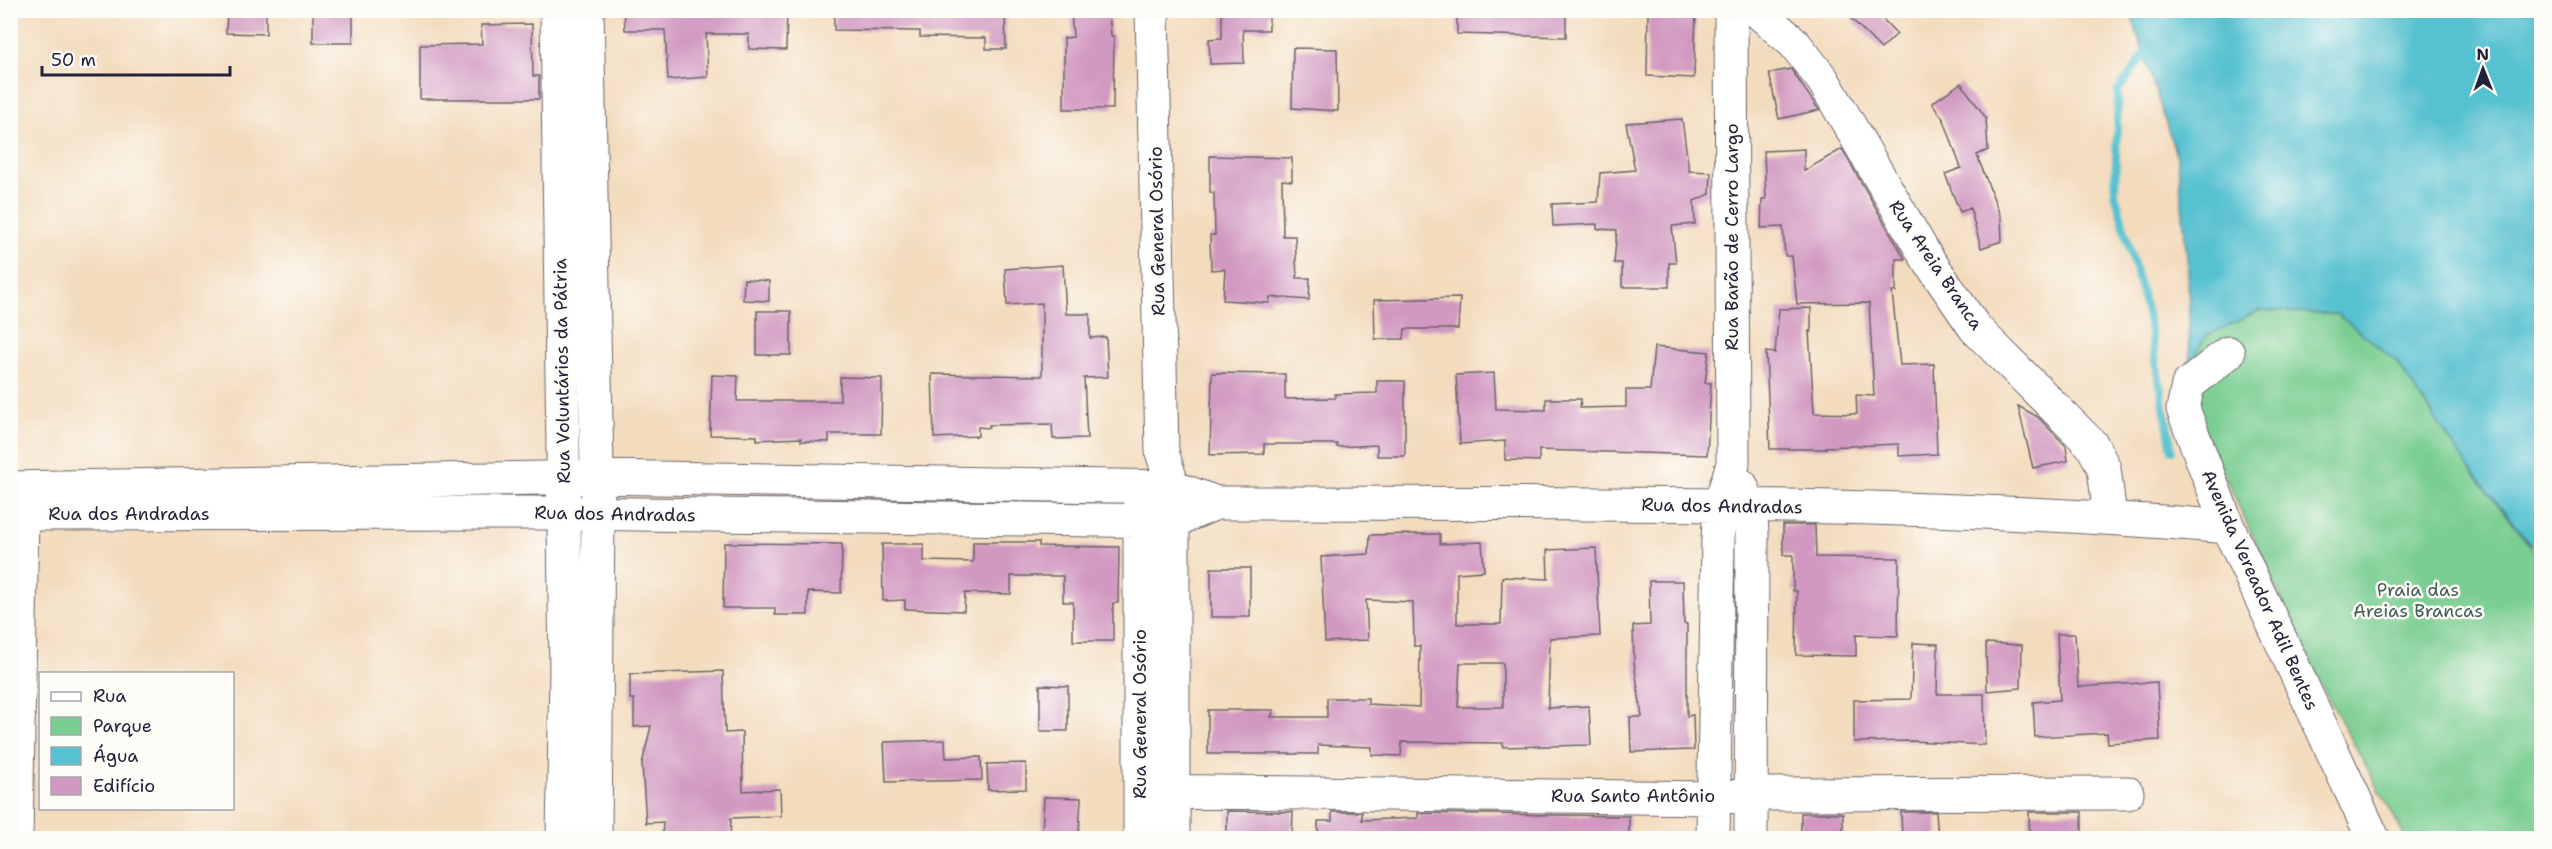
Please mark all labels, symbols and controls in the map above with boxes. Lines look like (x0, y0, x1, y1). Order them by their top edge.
scale bar (42, 39, 230, 77)
north arrow (2453, 39, 2513, 99)
text: N (2476, 44, 2489, 65)
text: 50 m (51, 48, 96, 72)
street label: Rua Barão de Cerro Largo (1720, 123, 1744, 351)
street label: Rua General Osório (1144, 146, 1170, 316)
street label: Rua Areia Branca (1884, 195, 1988, 335)
street label: Rua Voluntários da Pátria (548, 258, 576, 484)
street label: Avenida Vereador Adil Bentes (2196, 466, 2324, 714)
street label: Rua dos Andradas (1641, 493, 1803, 519)
street label: Rua dos Andradas (534, 501, 696, 527)
street label: Rua dos Andradas (48, 502, 210, 526)
park label: Praia das Areias Brancas (2353, 578, 2483, 623)
street label: Rua General Osório (1128, 629, 1152, 799)
legend (39, 672, 234, 810)
text: Rua (93, 684, 126, 708)
text: Parque (93, 714, 152, 738)
text: Água (93, 744, 138, 768)
text: Edifício (93, 774, 155, 798)
street label: Rua Santo Antônio (1551, 784, 1715, 808)

